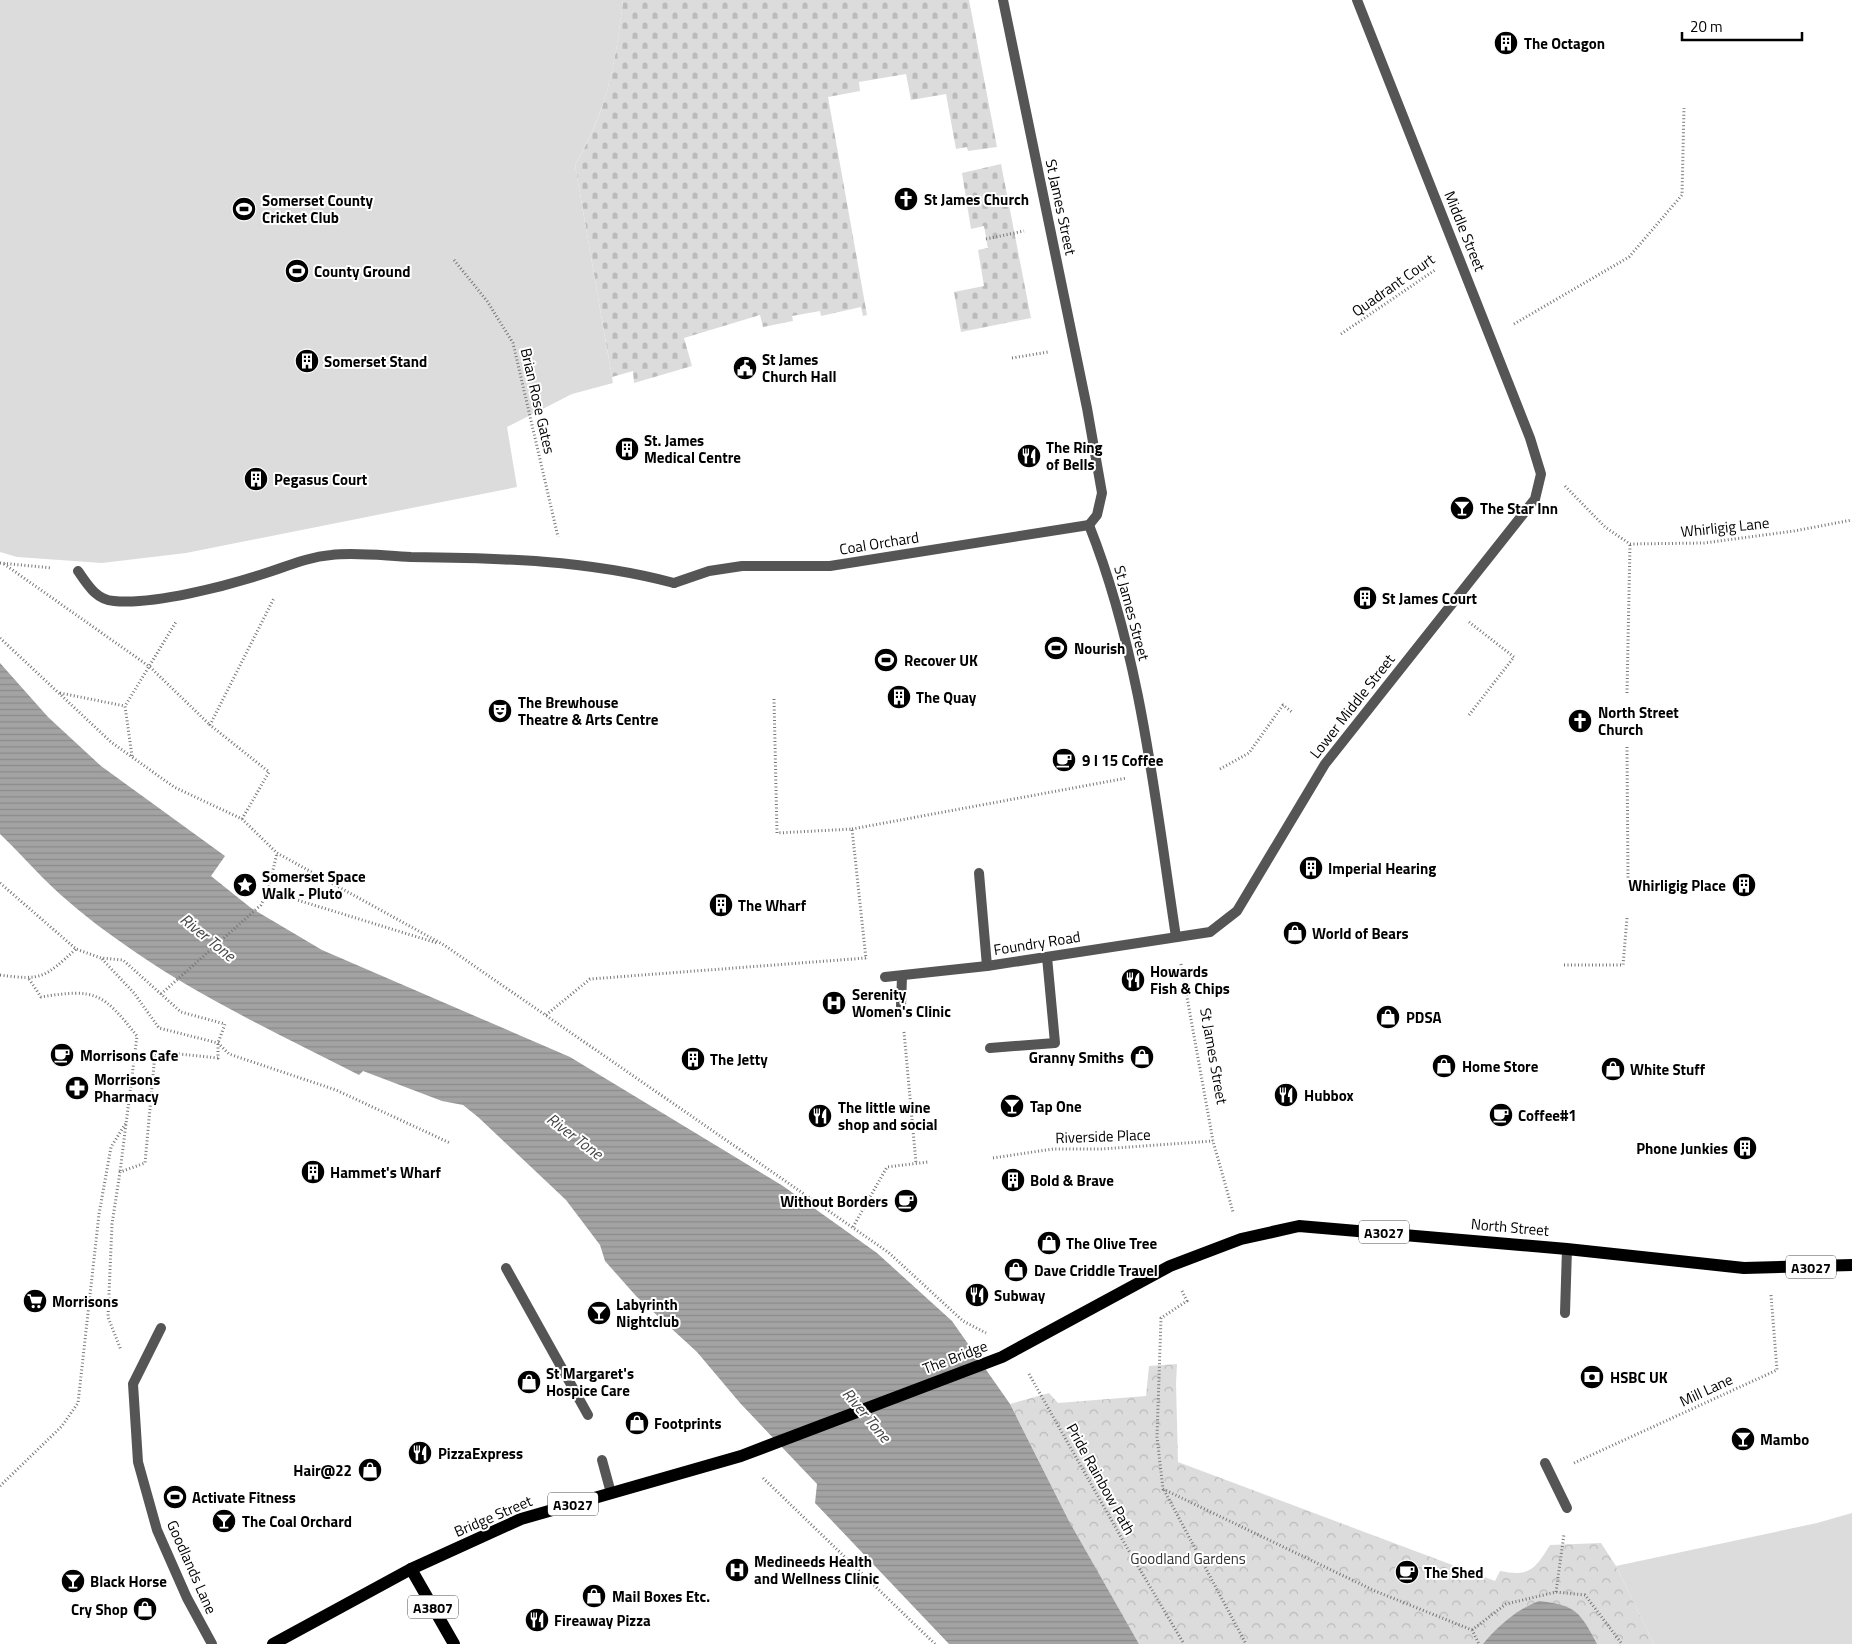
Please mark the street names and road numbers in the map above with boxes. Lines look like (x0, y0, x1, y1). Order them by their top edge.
street label: St James Street (1040, 157, 1083, 258)
street label: Middle Street (1438, 187, 1492, 275)
street label: Quadrant Court (1347, 247, 1440, 322)
street label: Brian Rose Gates (515, 346, 561, 456)
street label: Whirligig Lane (1680, 511, 1770, 543)
street label: Coal Orchard (838, 525, 920, 561)
street label: St James Street (1108, 563, 1156, 664)
street label: Lower Middle Street (1304, 648, 1401, 763)
street label: Foundry Road (992, 925, 1082, 961)
street label: St James Street (1194, 1006, 1234, 1107)
street label: Riverside Place (1055, 1123, 1151, 1149)
street label: North Street (1470, 1212, 1551, 1242)
road number: A3027 (1359, 1220, 1409, 1244)
road number: A3027 (1786, 1256, 1836, 1278)
street label: The Bridge (919, 1334, 991, 1380)
street label: Mill Lane (1676, 1368, 1736, 1412)
street label: Pride Rainbow Path (1061, 1419, 1141, 1539)
street label: Bridge Street (450, 1489, 536, 1543)
road number: A3027 (548, 1492, 598, 1516)
street label: Goodlands Lane (161, 1516, 223, 1618)
road number: A3807 (408, 1595, 458, 1618)

